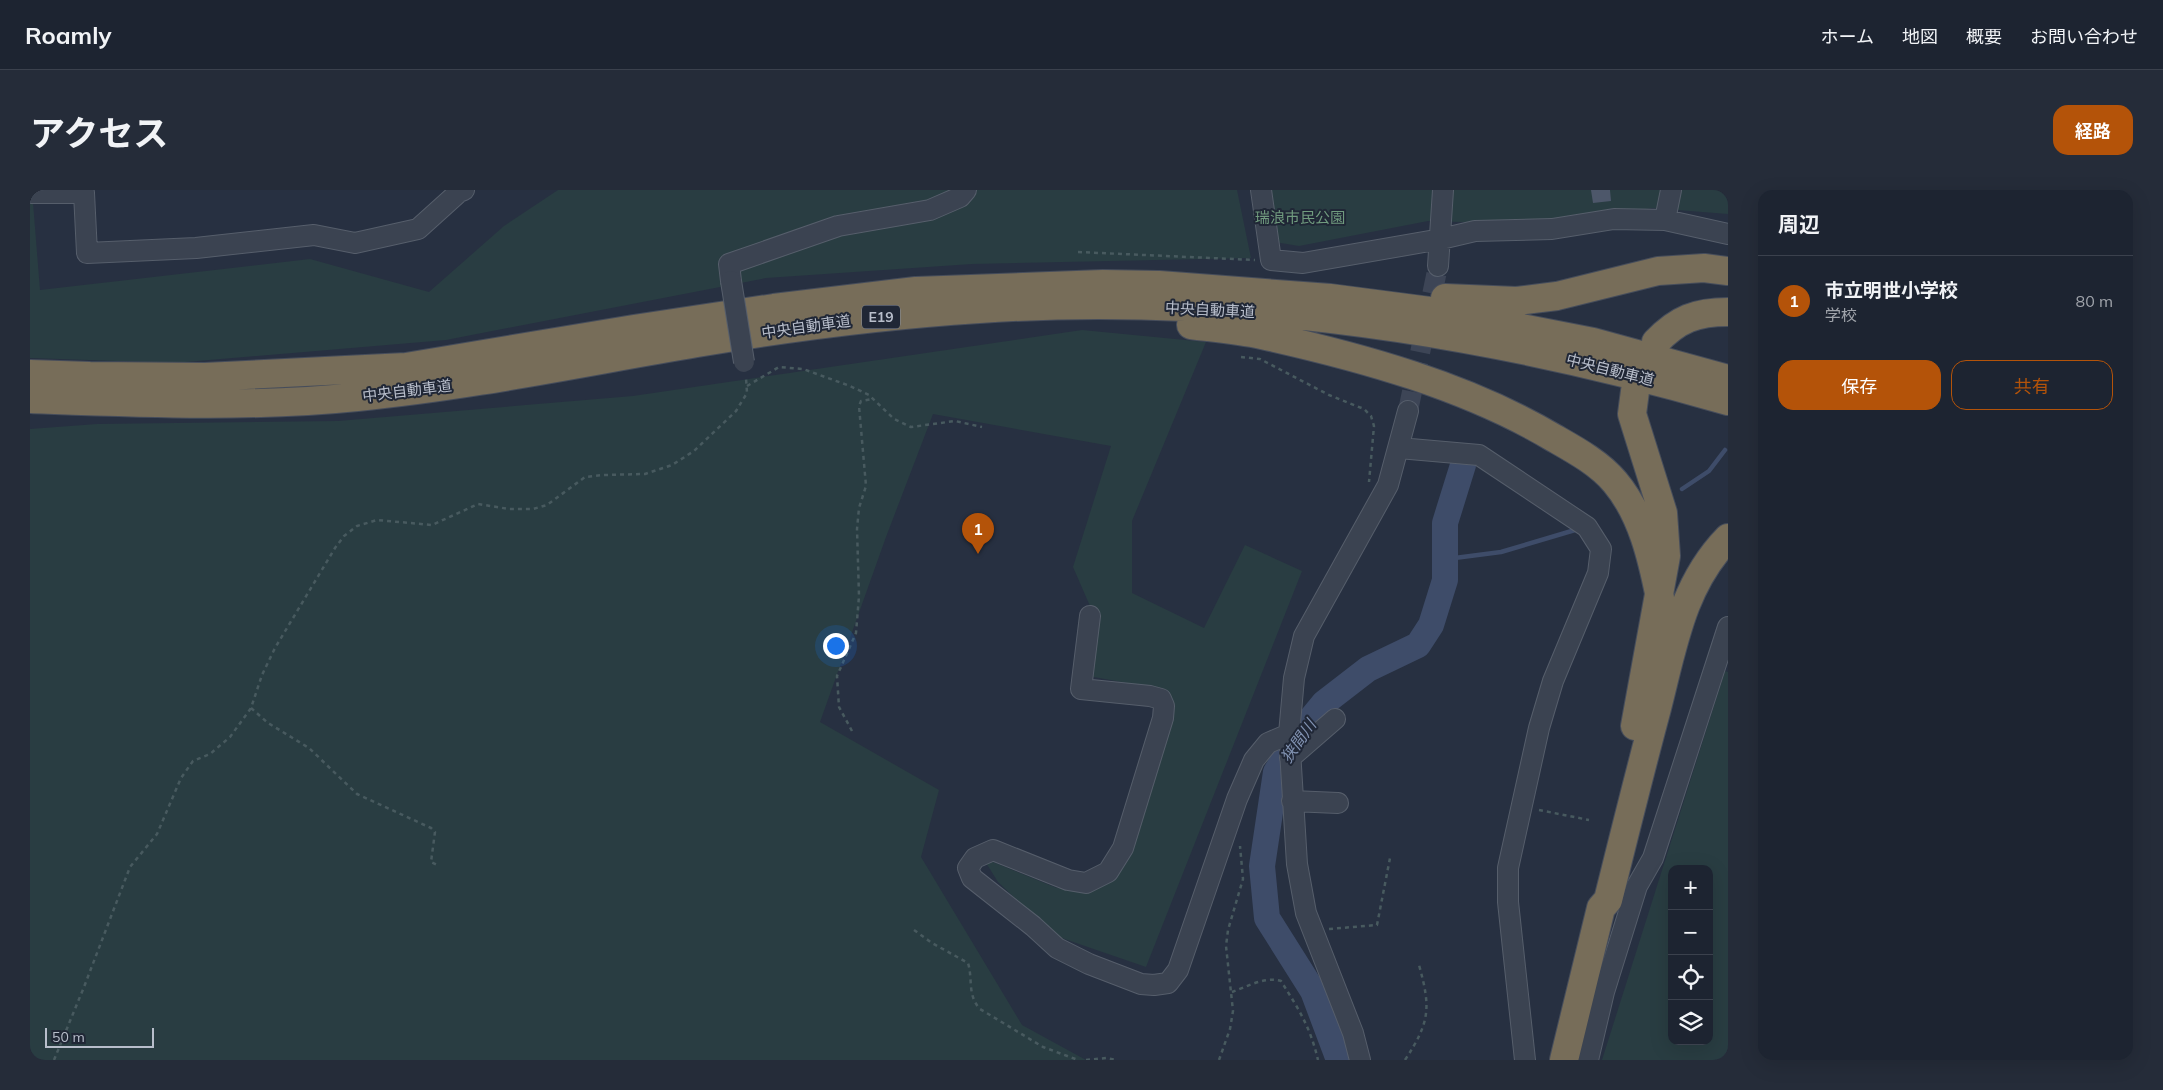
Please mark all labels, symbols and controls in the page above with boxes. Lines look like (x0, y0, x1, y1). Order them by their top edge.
text: Roamly (25, 20, 112, 50)
text: ホーム (1821, 25, 1874, 48)
text: 地図 (1902, 25, 1938, 48)
text: 概要 (1966, 25, 2002, 48)
text: お問い合わせ (2030, 25, 2138, 48)
button: 経路 (2053, 105, 2133, 155)
text: アクセス (30, 111, 168, 155)
park label: 瑞浪市民公園 (1255, 208, 1345, 227)
text: 周辺 (1778, 211, 1820, 237)
text: 市立明世小学校 (1825, 278, 1958, 302)
text: 1 (1789, 291, 1799, 311)
text: 80 m (2076, 291, 2113, 311)
street label: 中央自動車道 (1165, 298, 1255, 321)
road number: E19 (862, 305, 900, 328)
text: 学校 (1825, 305, 1857, 325)
street label: 中央自動車道 (760, 311, 852, 342)
street label: 中央自動車道 (1564, 349, 1656, 390)
button: 保存 (1778, 360, 1941, 410)
button: 共有 (1951, 360, 2113, 410)
street label: 中央自動車道 (361, 376, 453, 405)
pin: 1 (962, 513, 994, 554)
your location (823, 633, 849, 659)
water label: 狭間川 (1276, 714, 1321, 766)
map controls (1668, 865, 1713, 1045)
button: + (1668, 865, 1713, 910)
button: − (1668, 910, 1713, 955)
button: locate (1668, 955, 1713, 1000)
button: layers (1668, 1000, 1713, 1045)
scale bar (45, 1025, 154, 1048)
text: 50 m (52, 1028, 85, 1046)

